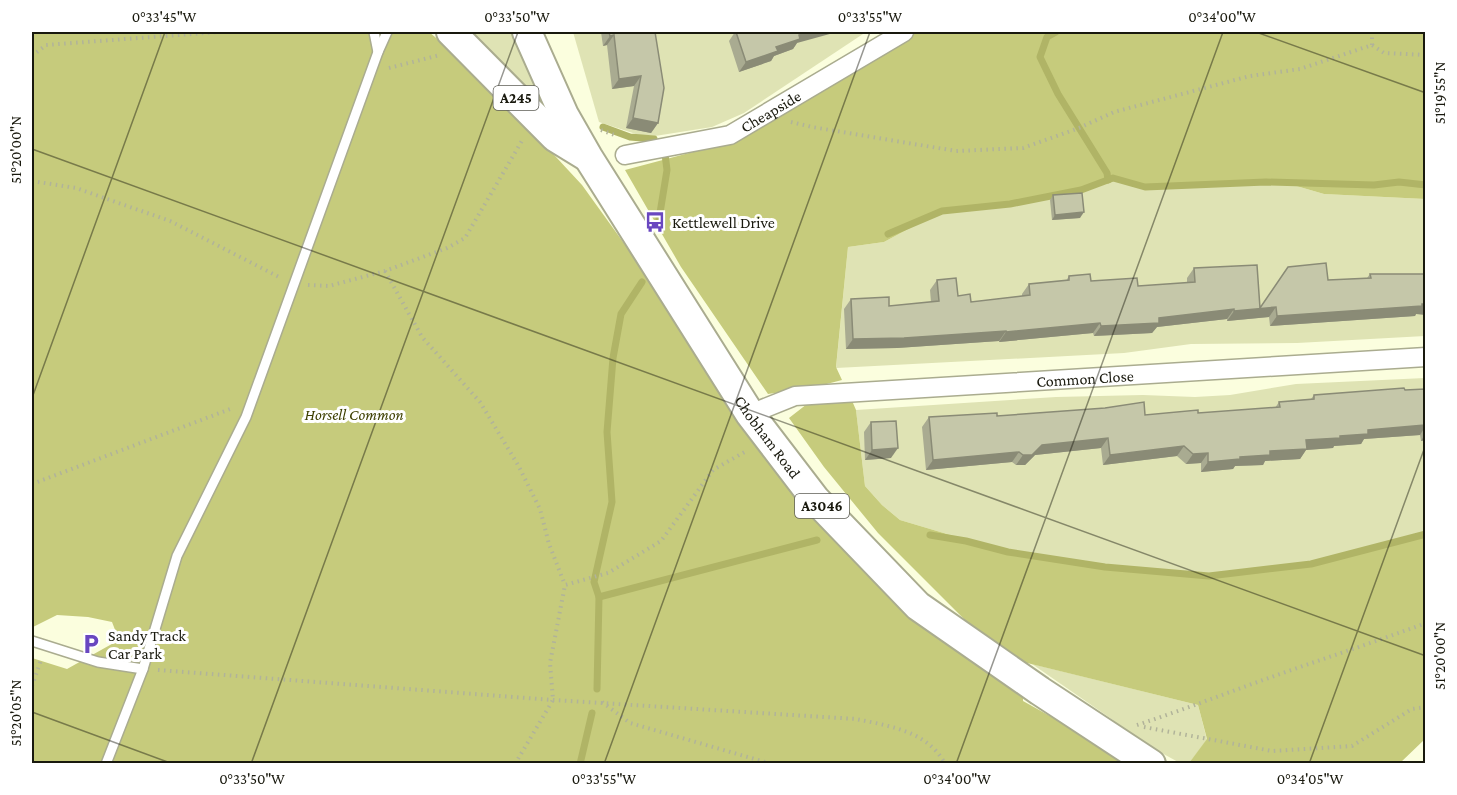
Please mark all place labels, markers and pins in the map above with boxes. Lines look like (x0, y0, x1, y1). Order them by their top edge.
bus stop icon: Kettlewell Drive (643, 210, 667, 234)
place label: Kettlewell Drive (672, 214, 775, 231)
place label: Sandy Track Car Park (108, 627, 186, 662)
parking icon: Sandy Track Car Park (79, 632, 103, 656)

